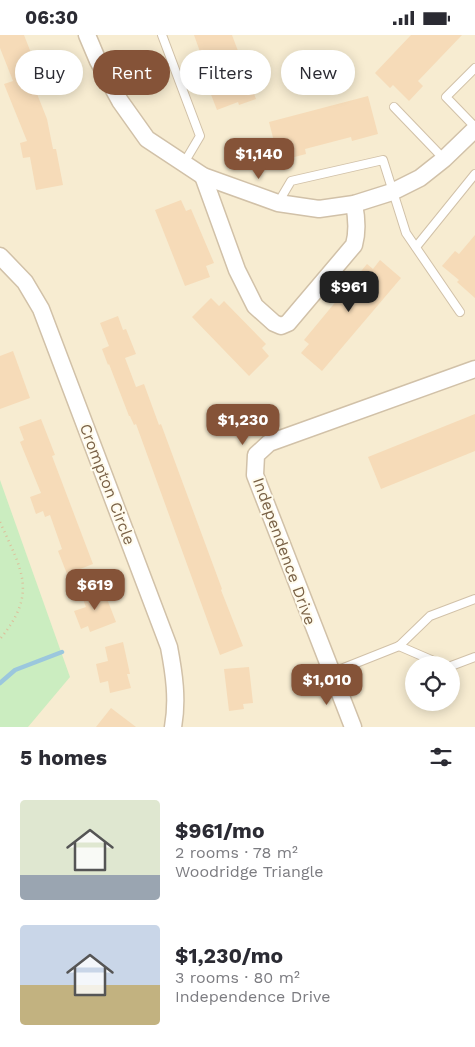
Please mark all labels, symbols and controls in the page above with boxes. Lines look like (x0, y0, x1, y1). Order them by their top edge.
text: 06:30 (25, 6, 78, 29)
chip: Buy (15, 50, 83, 95)
chip: Rent (93, 50, 170, 95)
chip: Filters (180, 50, 271, 95)
chip: New (281, 50, 355, 95)
pin: $1,140 (218, 137, 300, 180)
text: $1,140 (235, 144, 283, 163)
pin: $961 (319, 271, 379, 313)
text: $961 (331, 277, 367, 296)
pin: $1,230 (202, 403, 284, 446)
text: $1,230 (217, 410, 269, 429)
street label: Crompton Circle (76, 421, 139, 547)
street label: Independence Drive (249, 475, 320, 628)
pin: $619 (65, 569, 125, 611)
text: $619 (77, 575, 113, 594)
map controls (405, 656, 460, 711)
button: locate (405, 656, 460, 711)
pin: $1,010 (286, 663, 368, 706)
text: $1,010 (302, 670, 352, 689)
icon: filters (427, 743, 455, 771)
text: 5 homes (20, 745, 107, 770)
text: $961/mo (175, 818, 264, 843)
icon: home (60, 820, 120, 880)
text: 2 rooms · 78 m² (175, 843, 298, 862)
text: Woodridge Triangle (175, 862, 324, 881)
text: $1,230/mo (175, 943, 283, 968)
icon: home (60, 945, 120, 1005)
text: 3 rooms · 80 m² (175, 968, 300, 987)
text: Independence Drive (175, 987, 331, 1006)

